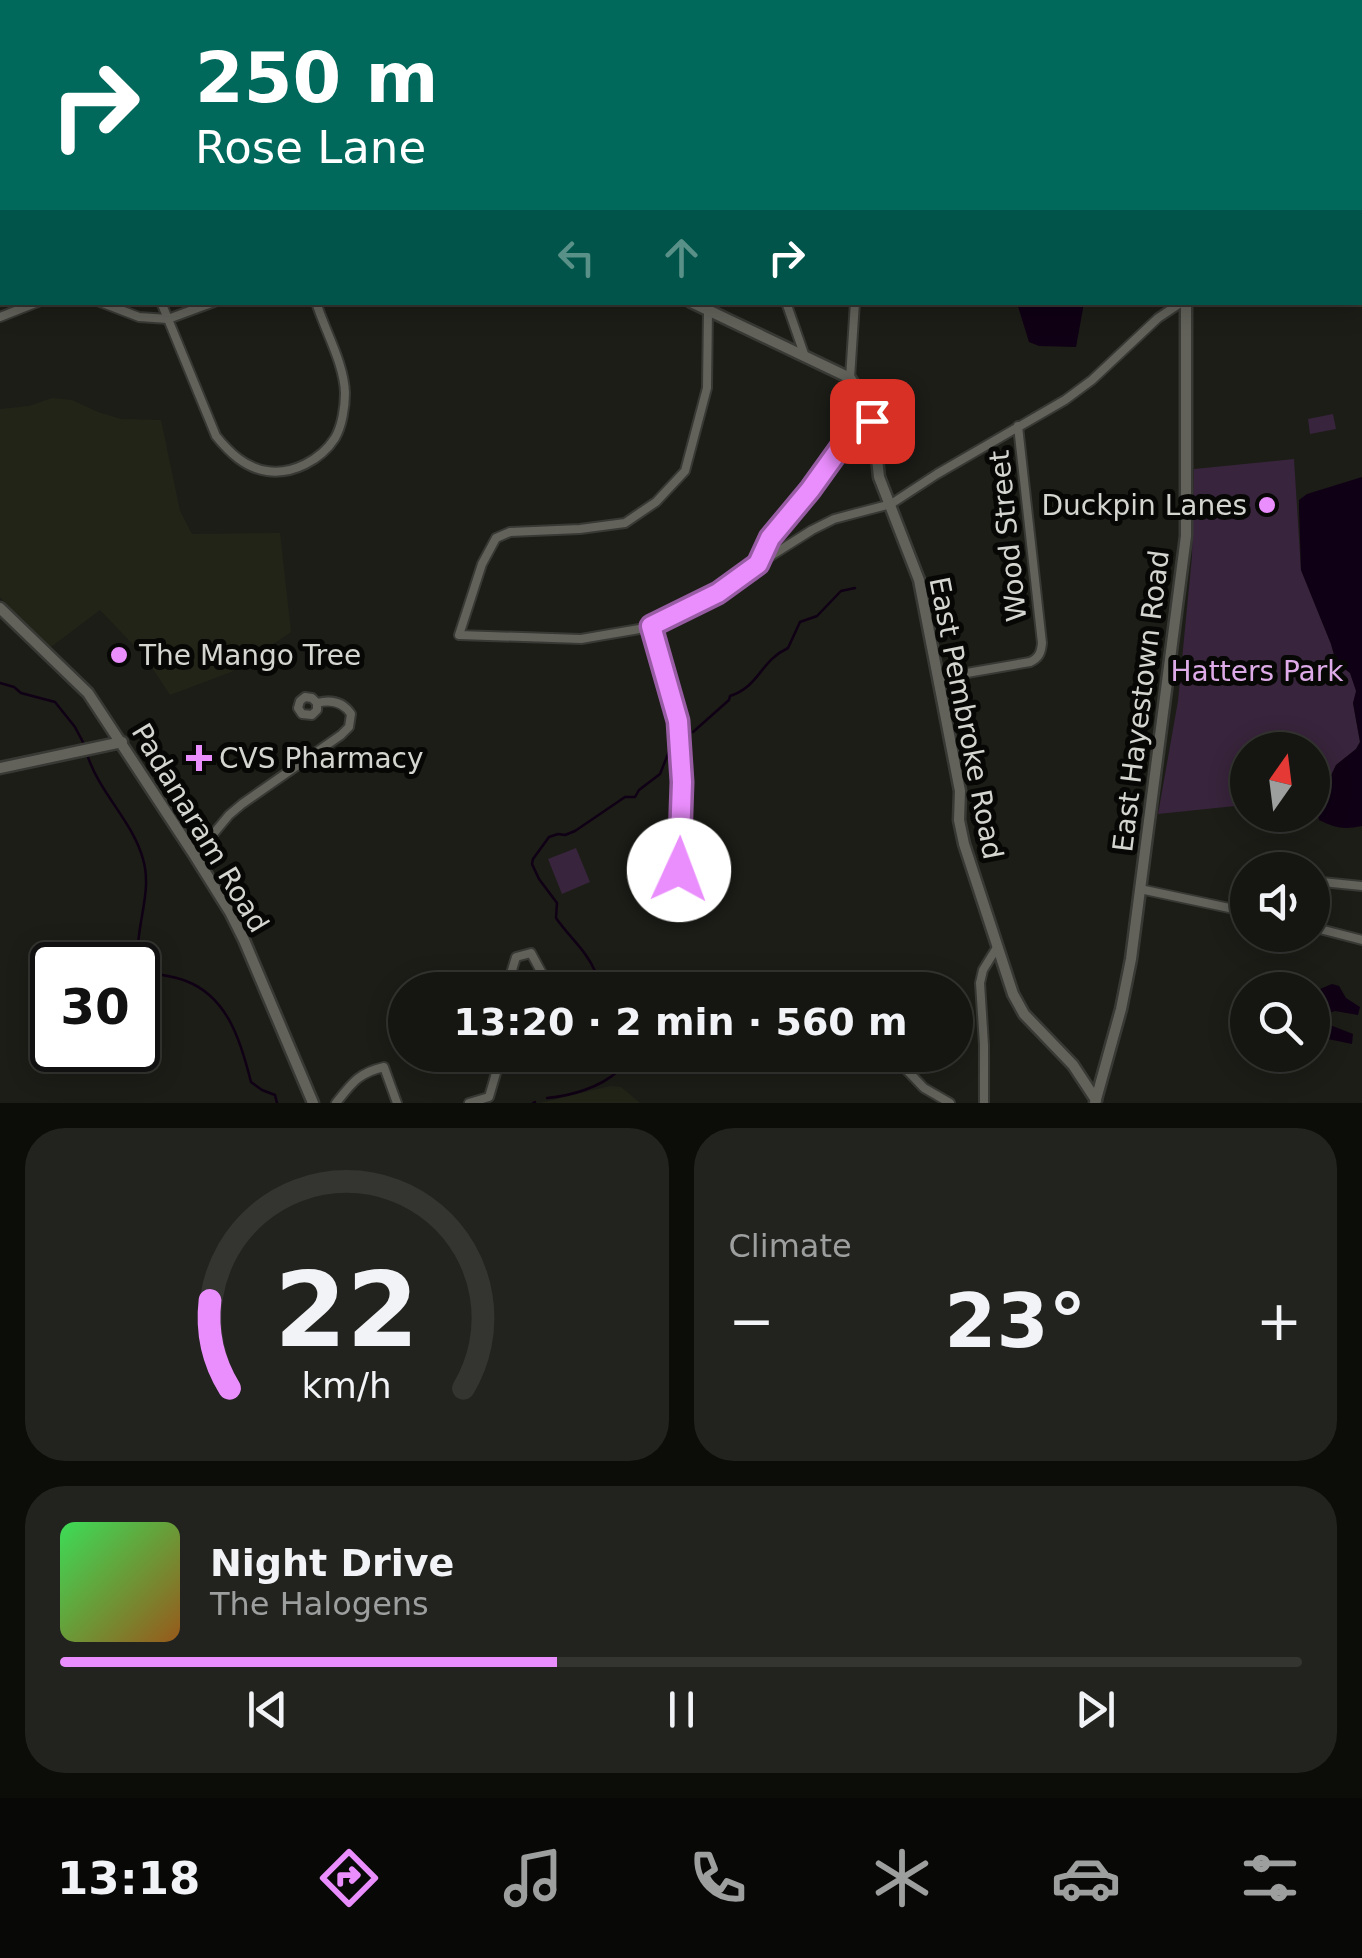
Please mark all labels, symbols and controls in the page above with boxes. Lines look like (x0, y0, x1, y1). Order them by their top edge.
text: 250 m (195, 37, 438, 119)
icon: right (30, 40, 160, 170)
text: Rose Lane (195, 121, 426, 174)
icon: left (549, 230, 604, 285)
icon: ahead (654, 230, 709, 285)
icon: right (759, 230, 814, 285)
pin (830, 379, 915, 464)
icon: arrive (845, 394, 900, 449)
street label: Wood Street (983, 449, 1033, 623)
place label: Duckpin Lanes (1042, 489, 1247, 522)
marker: Duckpin Lanes (1256, 494, 1278, 516)
street label: East Hayestown Road (1106, 548, 1176, 854)
street label: East Pembroke Road (922, 574, 1010, 862)
place label: The Mango Tree (138, 639, 361, 672)
marker: The Mango Tree (108, 644, 130, 666)
park label: Hatters Park (1171, 655, 1344, 688)
street label: Padanaram Road (125, 718, 275, 938)
north arrow (1230, 732, 1330, 832)
map controls (1230, 732, 1330, 1072)
place label: CVS Pharmacy (219, 742, 424, 775)
marker: CVS Pharmacy (188, 747, 210, 769)
position arrow (627, 818, 731, 922)
button: sound (1230, 852, 1330, 952)
speed limit sign: 30 (30, 942, 160, 1072)
button: search (1230, 972, 1330, 1072)
text: 13:20 · 2 min · 560 m (453, 1000, 908, 1044)
text: Climate (729, 1227, 852, 1265)
text: 22 (274, 1249, 419, 1371)
text: 23° (944, 1277, 1086, 1365)
text: − (729, 1289, 775, 1353)
text: + (1256, 1289, 1302, 1353)
text: km/h (302, 1365, 392, 1406)
text: Night Drive (210, 1541, 454, 1585)
text: The Halogens (210, 1585, 429, 1623)
icon: previous (240, 1682, 295, 1737)
icon: pause (654, 1682, 709, 1737)
icon: next (1068, 1682, 1123, 1737)
icon: directions (314, 1843, 384, 1913)
icon: music (498, 1843, 568, 1913)
icon: phone (683, 1843, 753, 1913)
icon: climate (867, 1843, 937, 1913)
icon: car (1051, 1843, 1121, 1913)
icon: filters (1235, 1843, 1305, 1913)
text: 13:18 (57, 1852, 200, 1905)

